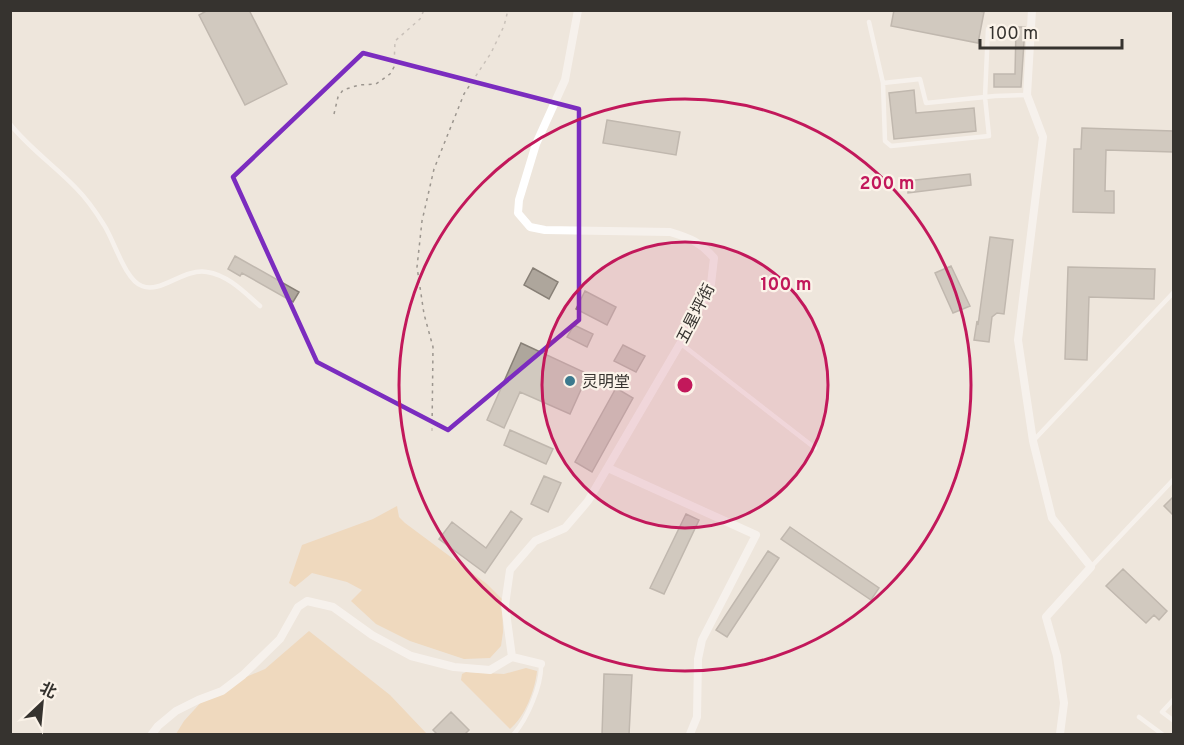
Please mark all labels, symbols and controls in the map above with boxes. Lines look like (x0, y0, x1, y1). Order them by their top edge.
scale bar (980, 12, 1122, 50)
text: 100 m (989, 23, 1038, 46)
text: 200 m (859, 173, 915, 196)
text: 100 m (760, 274, 812, 297)
street label: 五星坪街 (673, 281, 720, 347)
place label: 灵明堂 (582, 373, 630, 393)
marker: 灵明堂 (563, 374, 577, 388)
centre of rings (675, 375, 695, 395)
north arrow (12, 673, 72, 733)
text: 北 (36, 679, 59, 704)

